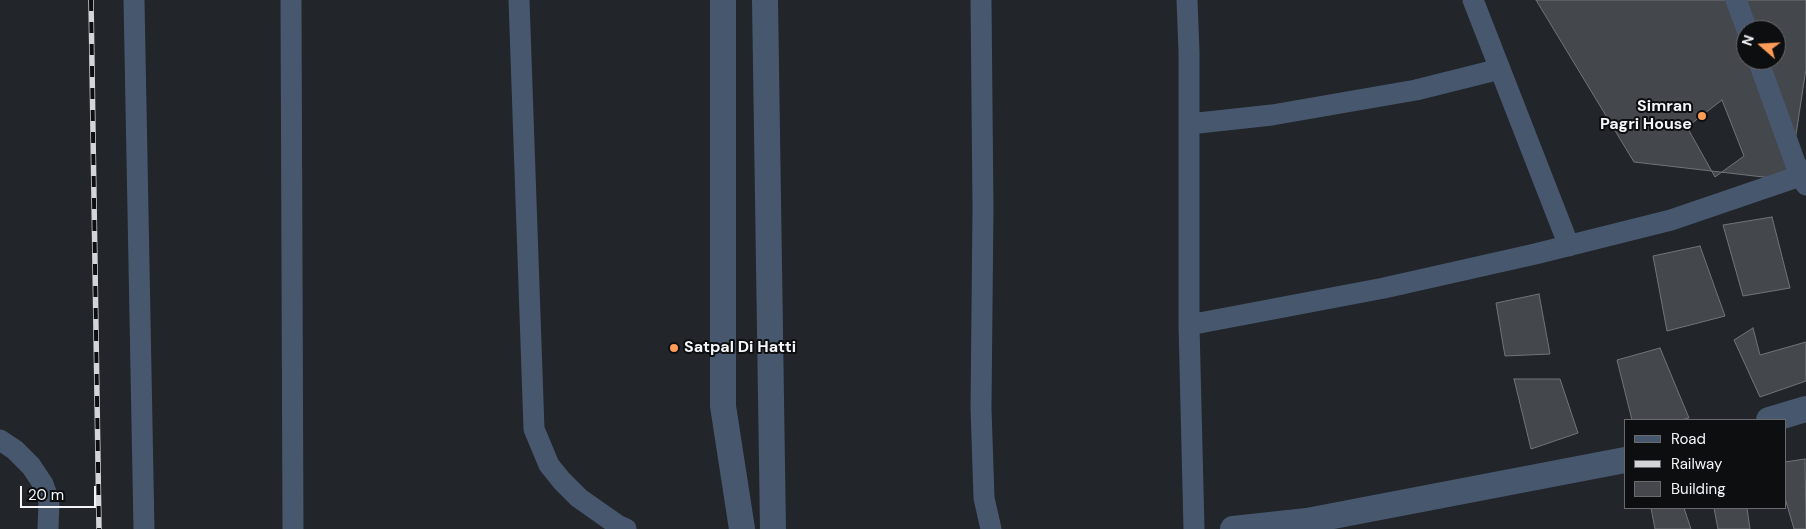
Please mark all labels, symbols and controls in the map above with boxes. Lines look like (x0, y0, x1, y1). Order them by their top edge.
north arrow (1736, 20, 1786, 70)
text: N (1738, 33, 1758, 48)
place label: Simran Pagri House (1600, 97, 1692, 135)
marker: Simran Pagri House (1696, 110, 1708, 122)
place label: Satpal Di Hatti (684, 338, 796, 358)
marker: Satpal Di Hatti (668, 342, 680, 354)
legend (1624, 419, 1786, 509)
text: Road (1671, 429, 1706, 449)
text: Railway (1671, 454, 1722, 474)
scale bar (22, 476, 99, 508)
text: Building (1671, 479, 1726, 499)
text: 20 m (28, 485, 64, 505)

